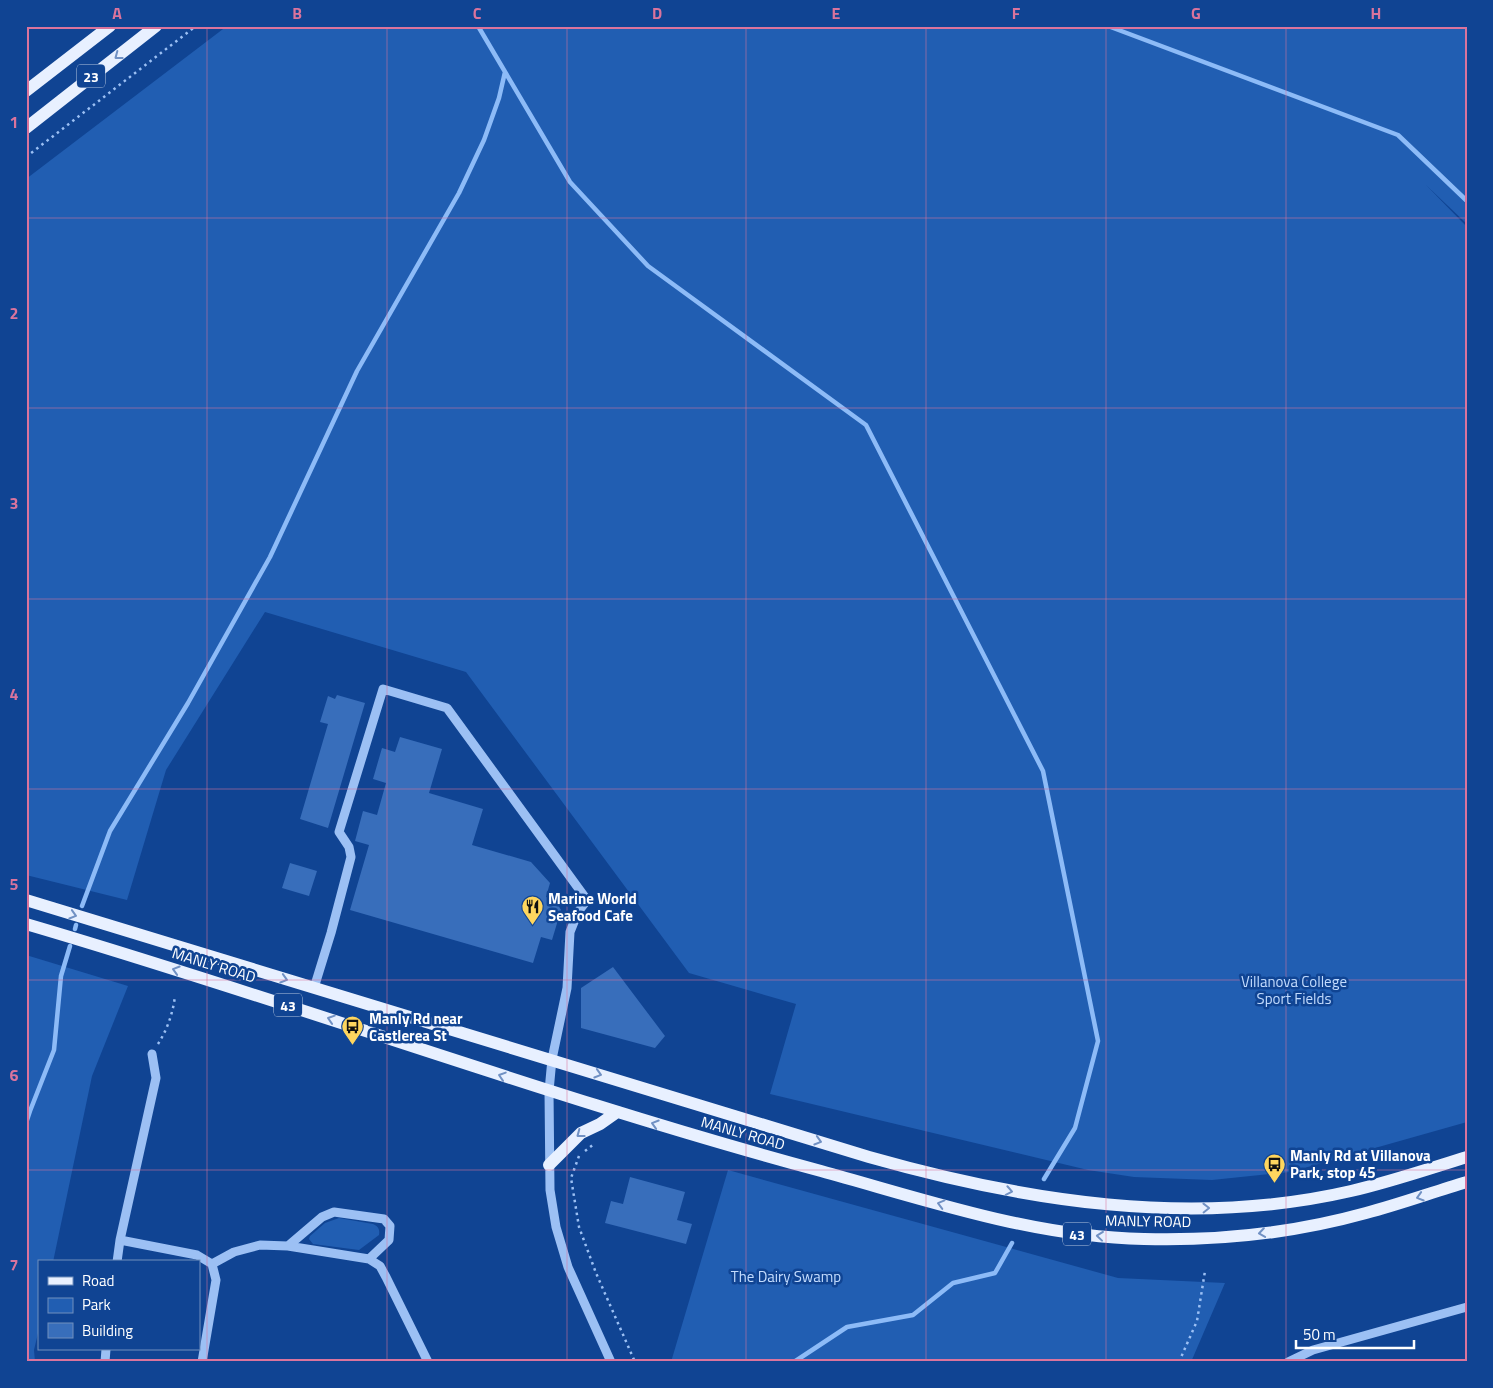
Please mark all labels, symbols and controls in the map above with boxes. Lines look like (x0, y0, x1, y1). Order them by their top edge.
text: A (112, 1, 122, 25)
text: B (292, 1, 302, 25)
text: C (473, 1, 482, 25)
text: D (652, 1, 662, 25)
text: E (832, 1, 841, 25)
text: F (1012, 1, 1021, 25)
text: G (1191, 1, 1201, 25)
text: H (1371, 1, 1381, 25)
one-way arrow (114, 50, 124, 59)
road number: 23 (77, 64, 105, 88)
text: 1 (10, 110, 18, 134)
text: 2 (10, 301, 18, 325)
text: 3 (10, 491, 18, 515)
text: 4 (10, 682, 19, 706)
text: 5 (10, 872, 19, 896)
place label: Marine World Seafood Cafe (548, 887, 637, 927)
restaurant icon: Marine World Seafood Cafe (520, 895, 544, 926)
one-way arrow (68, 909, 76, 919)
street label: MANLY ROAD (169, 941, 259, 989)
one-way arrow (173, 966, 181, 976)
park label: Villanova College Sport Fields (1241, 970, 1347, 1010)
one-way arrow (279, 973, 287, 983)
road number: 43 (274, 994, 302, 1016)
place label: Manly Rd near Castlerea St (369, 1007, 463, 1047)
one-way arrow (328, 1015, 336, 1025)
bus stop icon: Manly Rd near Castlerea St (341, 1015, 365, 1046)
text: 6 (10, 1063, 19, 1087)
one-way arrow (593, 1069, 602, 1079)
one-way arrow (499, 1071, 507, 1081)
street label: MANLY ROAD (698, 1110, 788, 1156)
one-way arrow (651, 1120, 659, 1130)
one-way arrow (577, 1129, 586, 1137)
one-way arrow (813, 1136, 822, 1146)
place label: Manly Rd at Villanova Park, stop 45 (1290, 1144, 1431, 1184)
bus stop icon: Manly Rd at Villanova Park, stop 45 (1262, 1152, 1286, 1183)
one-way arrow (1005, 1186, 1013, 1196)
one-way arrow (1417, 1191, 1425, 1201)
one-way arrow (937, 1199, 945, 1210)
one-way arrow (1202, 1202, 1210, 1213)
street label: MANLY ROAD (1105, 1209, 1191, 1233)
road number: 43 (1063, 1222, 1091, 1246)
one-way arrow (1258, 1227, 1266, 1238)
one-way arrow (1096, 1231, 1104, 1242)
text: 7 (10, 1253, 18, 1277)
legend (38, 1260, 200, 1350)
park label: The Dairy Swamp (731, 1265, 841, 1288)
text: Road (82, 1269, 114, 1292)
text: Park (82, 1293, 111, 1316)
scale bar (1296, 1318, 1413, 1350)
text: Building (82, 1319, 133, 1342)
text: 50 m (1303, 1323, 1336, 1346)

